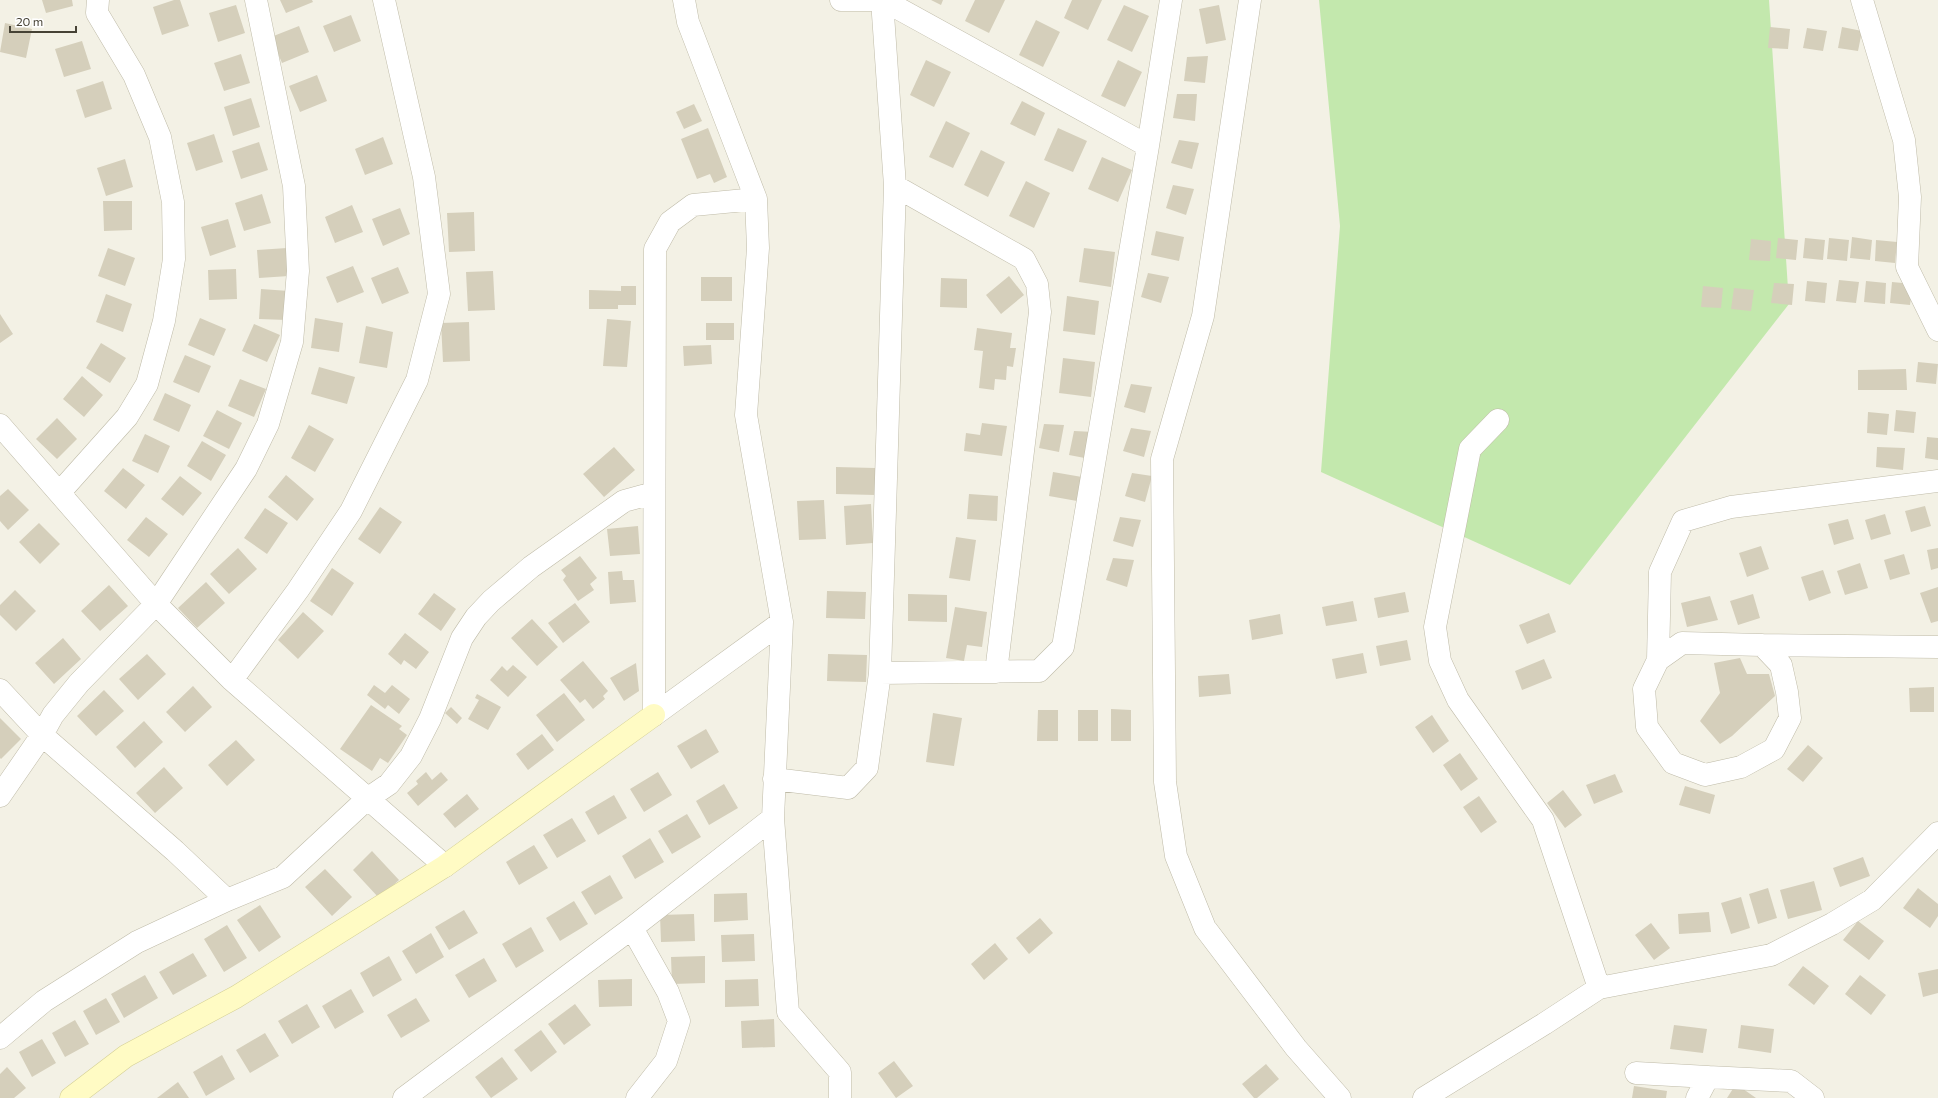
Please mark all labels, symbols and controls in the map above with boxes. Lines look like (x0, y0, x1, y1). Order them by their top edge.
scale bar (10, 8, 76, 34)
text: 20 m (16, 14, 43, 28)

